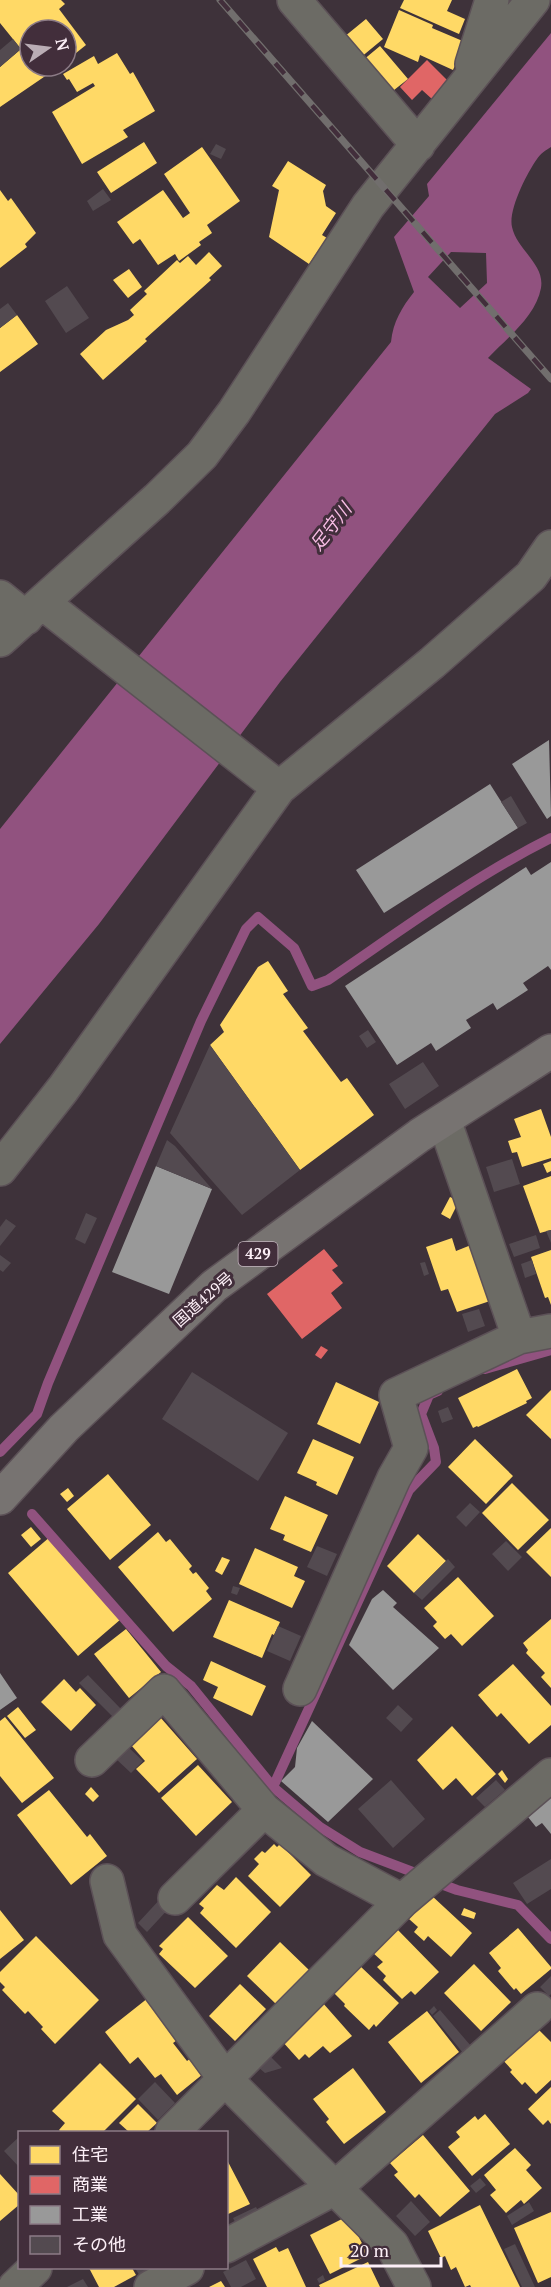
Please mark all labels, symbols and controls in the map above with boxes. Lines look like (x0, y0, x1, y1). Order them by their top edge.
north arrow (18, 18, 78, 78)
text: N (50, 36, 75, 53)
water label: 足守川 (304, 496, 358, 555)
road number: 429 (238, 1242, 278, 1266)
street label: 国道429号 (168, 1267, 238, 1331)
legend (18, 2131, 228, 2269)
text: 住宅 (72, 2142, 108, 2166)
text: 商業 (72, 2172, 108, 2196)
text: 工業 (72, 2202, 108, 2226)
scale bar (341, 2230, 442, 2268)
text: その他 (72, 2232, 126, 2256)
text: 20 m (350, 2238, 390, 2262)

